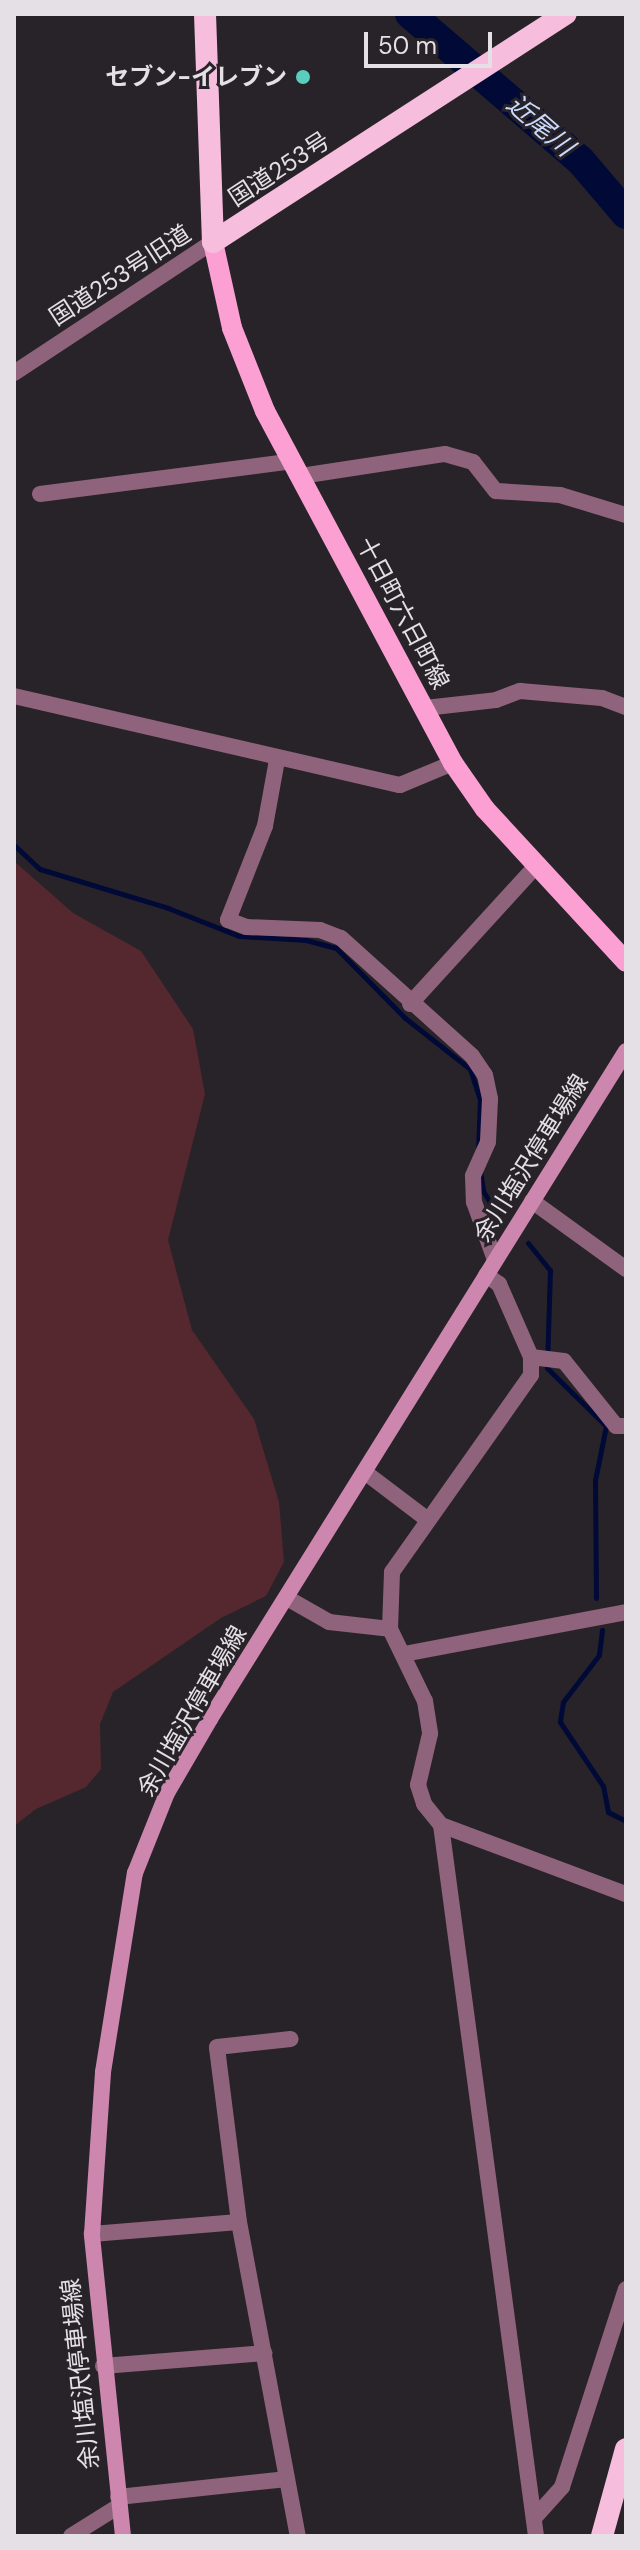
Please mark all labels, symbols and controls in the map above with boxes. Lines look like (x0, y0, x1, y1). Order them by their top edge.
scale bar (368, 16, 496, 66)
text: 50 m (378, 30, 437, 61)
place label: セブン-イレブン (105, 63, 287, 91)
marker: セブン-イレブン (294, 68, 312, 86)
water label: 近尾川 (500, 89, 580, 163)
street label: 国道253号 (223, 126, 335, 212)
street label: 国道253号旧道 (44, 219, 196, 331)
street label: 十日町六日町線 (351, 532, 455, 694)
street label: 余川塩沢停車場線 (468, 1069, 594, 1247)
street label: 余川塩沢停車場線 (132, 1621, 252, 1801)
street label: 余川塩沢停車場線 (56, 2277, 104, 2471)

